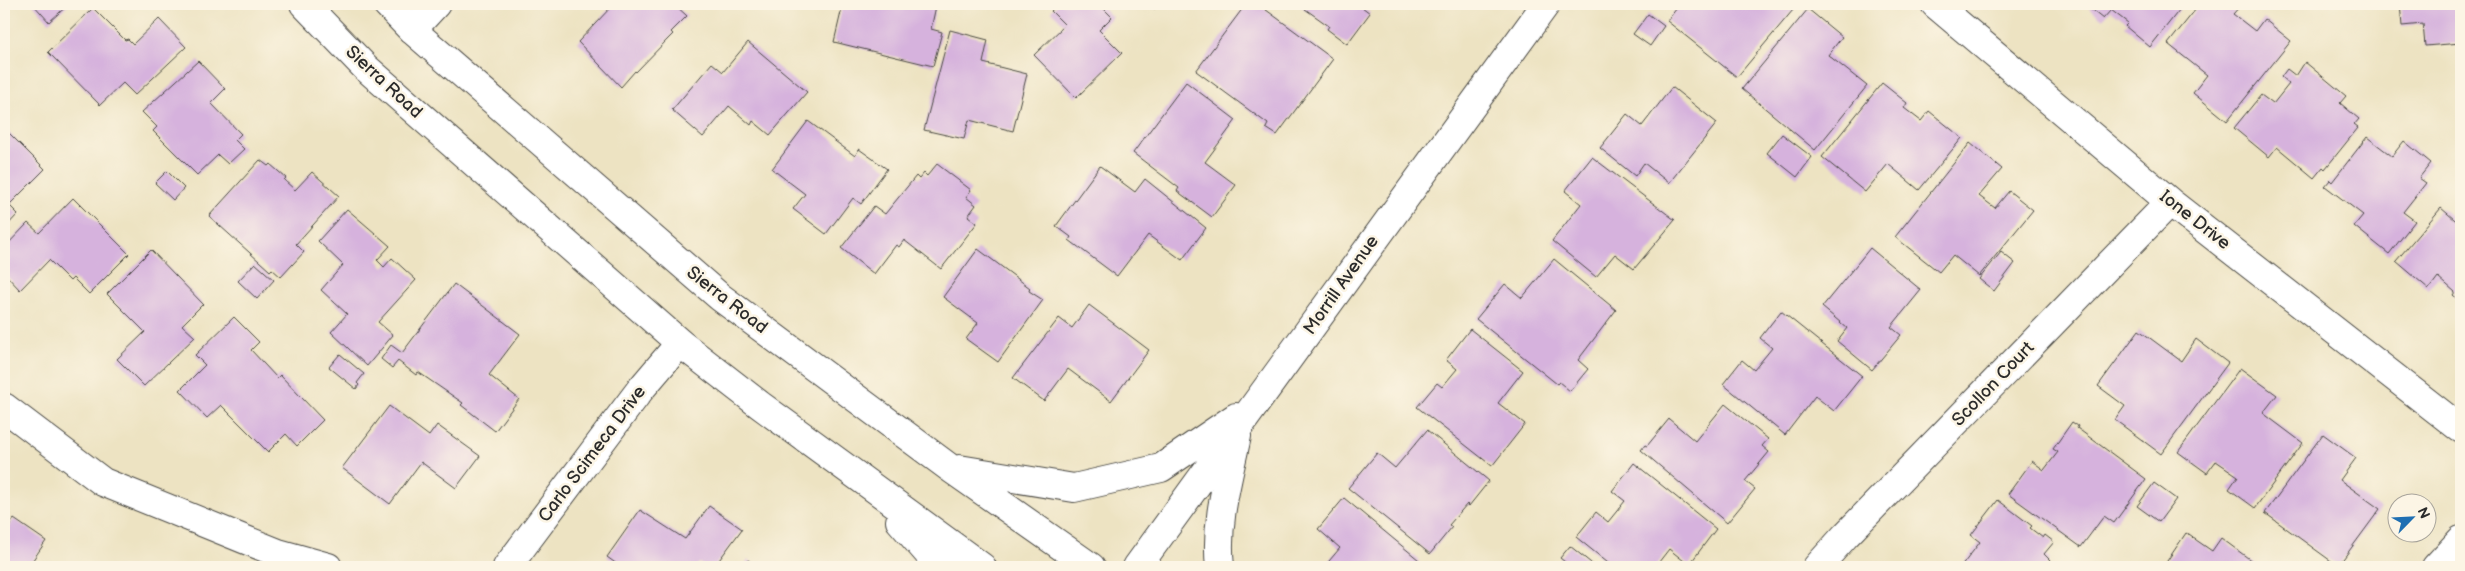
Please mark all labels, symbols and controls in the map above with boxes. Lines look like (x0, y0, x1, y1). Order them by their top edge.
street label: Sierra Road (341, 41, 427, 123)
street label: Ione Drive (2156, 186, 2235, 254)
street label: Morrill Avenue (1299, 231, 1383, 339)
street label: Sierra Road (682, 262, 772, 338)
street label: Scollon Court (1948, 337, 2039, 430)
street label: Carlo Scimeca Drive (534, 381, 650, 526)
north arrow (2388, 494, 2438, 544)
text: N (2414, 505, 2433, 521)

